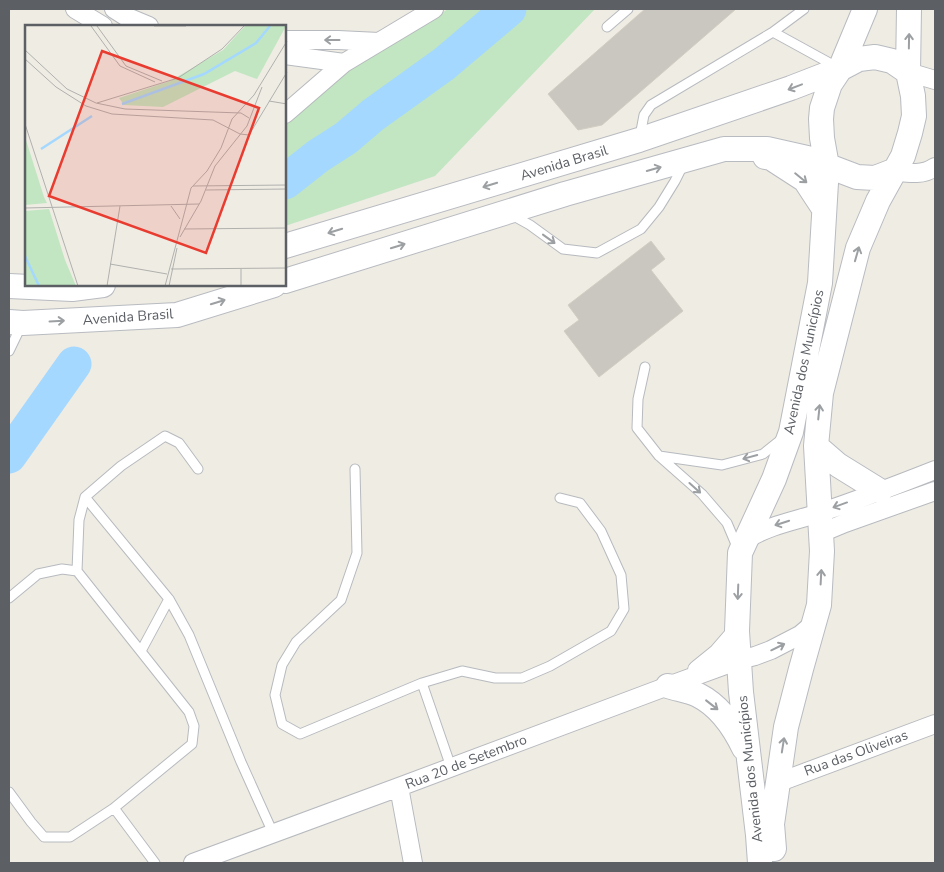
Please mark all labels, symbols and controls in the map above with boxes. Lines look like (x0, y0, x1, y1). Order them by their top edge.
inset map (25, 25, 286, 286)
one-way arrow (904, 33, 914, 49)
one-way arrow (324, 35, 340, 45)
one-way arrow (788, 82, 803, 92)
street label: Avenida Brasil (518, 140, 611, 185)
one-way arrow (646, 164, 662, 173)
one-way arrow (794, 173, 807, 184)
one-way arrow (483, 180, 499, 190)
one-way arrow (327, 227, 343, 237)
one-way arrow (541, 233, 555, 244)
one-way arrow (390, 241, 406, 251)
one-way arrow (853, 246, 862, 262)
street label: Avenida dos Municípios (779, 288, 829, 436)
one-way arrow (209, 297, 225, 307)
street label: Avenida Brasil (82, 304, 175, 330)
one-way arrow (49, 317, 65, 326)
one-way arrow (815, 404, 824, 420)
one-way arrow (742, 453, 758, 462)
one-way arrow (688, 482, 701, 494)
one-way arrow (833, 501, 848, 510)
one-way arrow (774, 519, 790, 529)
one-way arrow (817, 569, 826, 585)
one-way arrow (734, 584, 743, 600)
one-way arrow (771, 642, 786, 652)
street label: Avenida dos Municípios (733, 694, 767, 843)
one-way arrow (705, 700, 719, 710)
street label: Rua das Oliveiras (801, 725, 911, 781)
street label: Rua 20 de Setembro (402, 730, 530, 794)
one-way arrow (778, 738, 788, 754)

